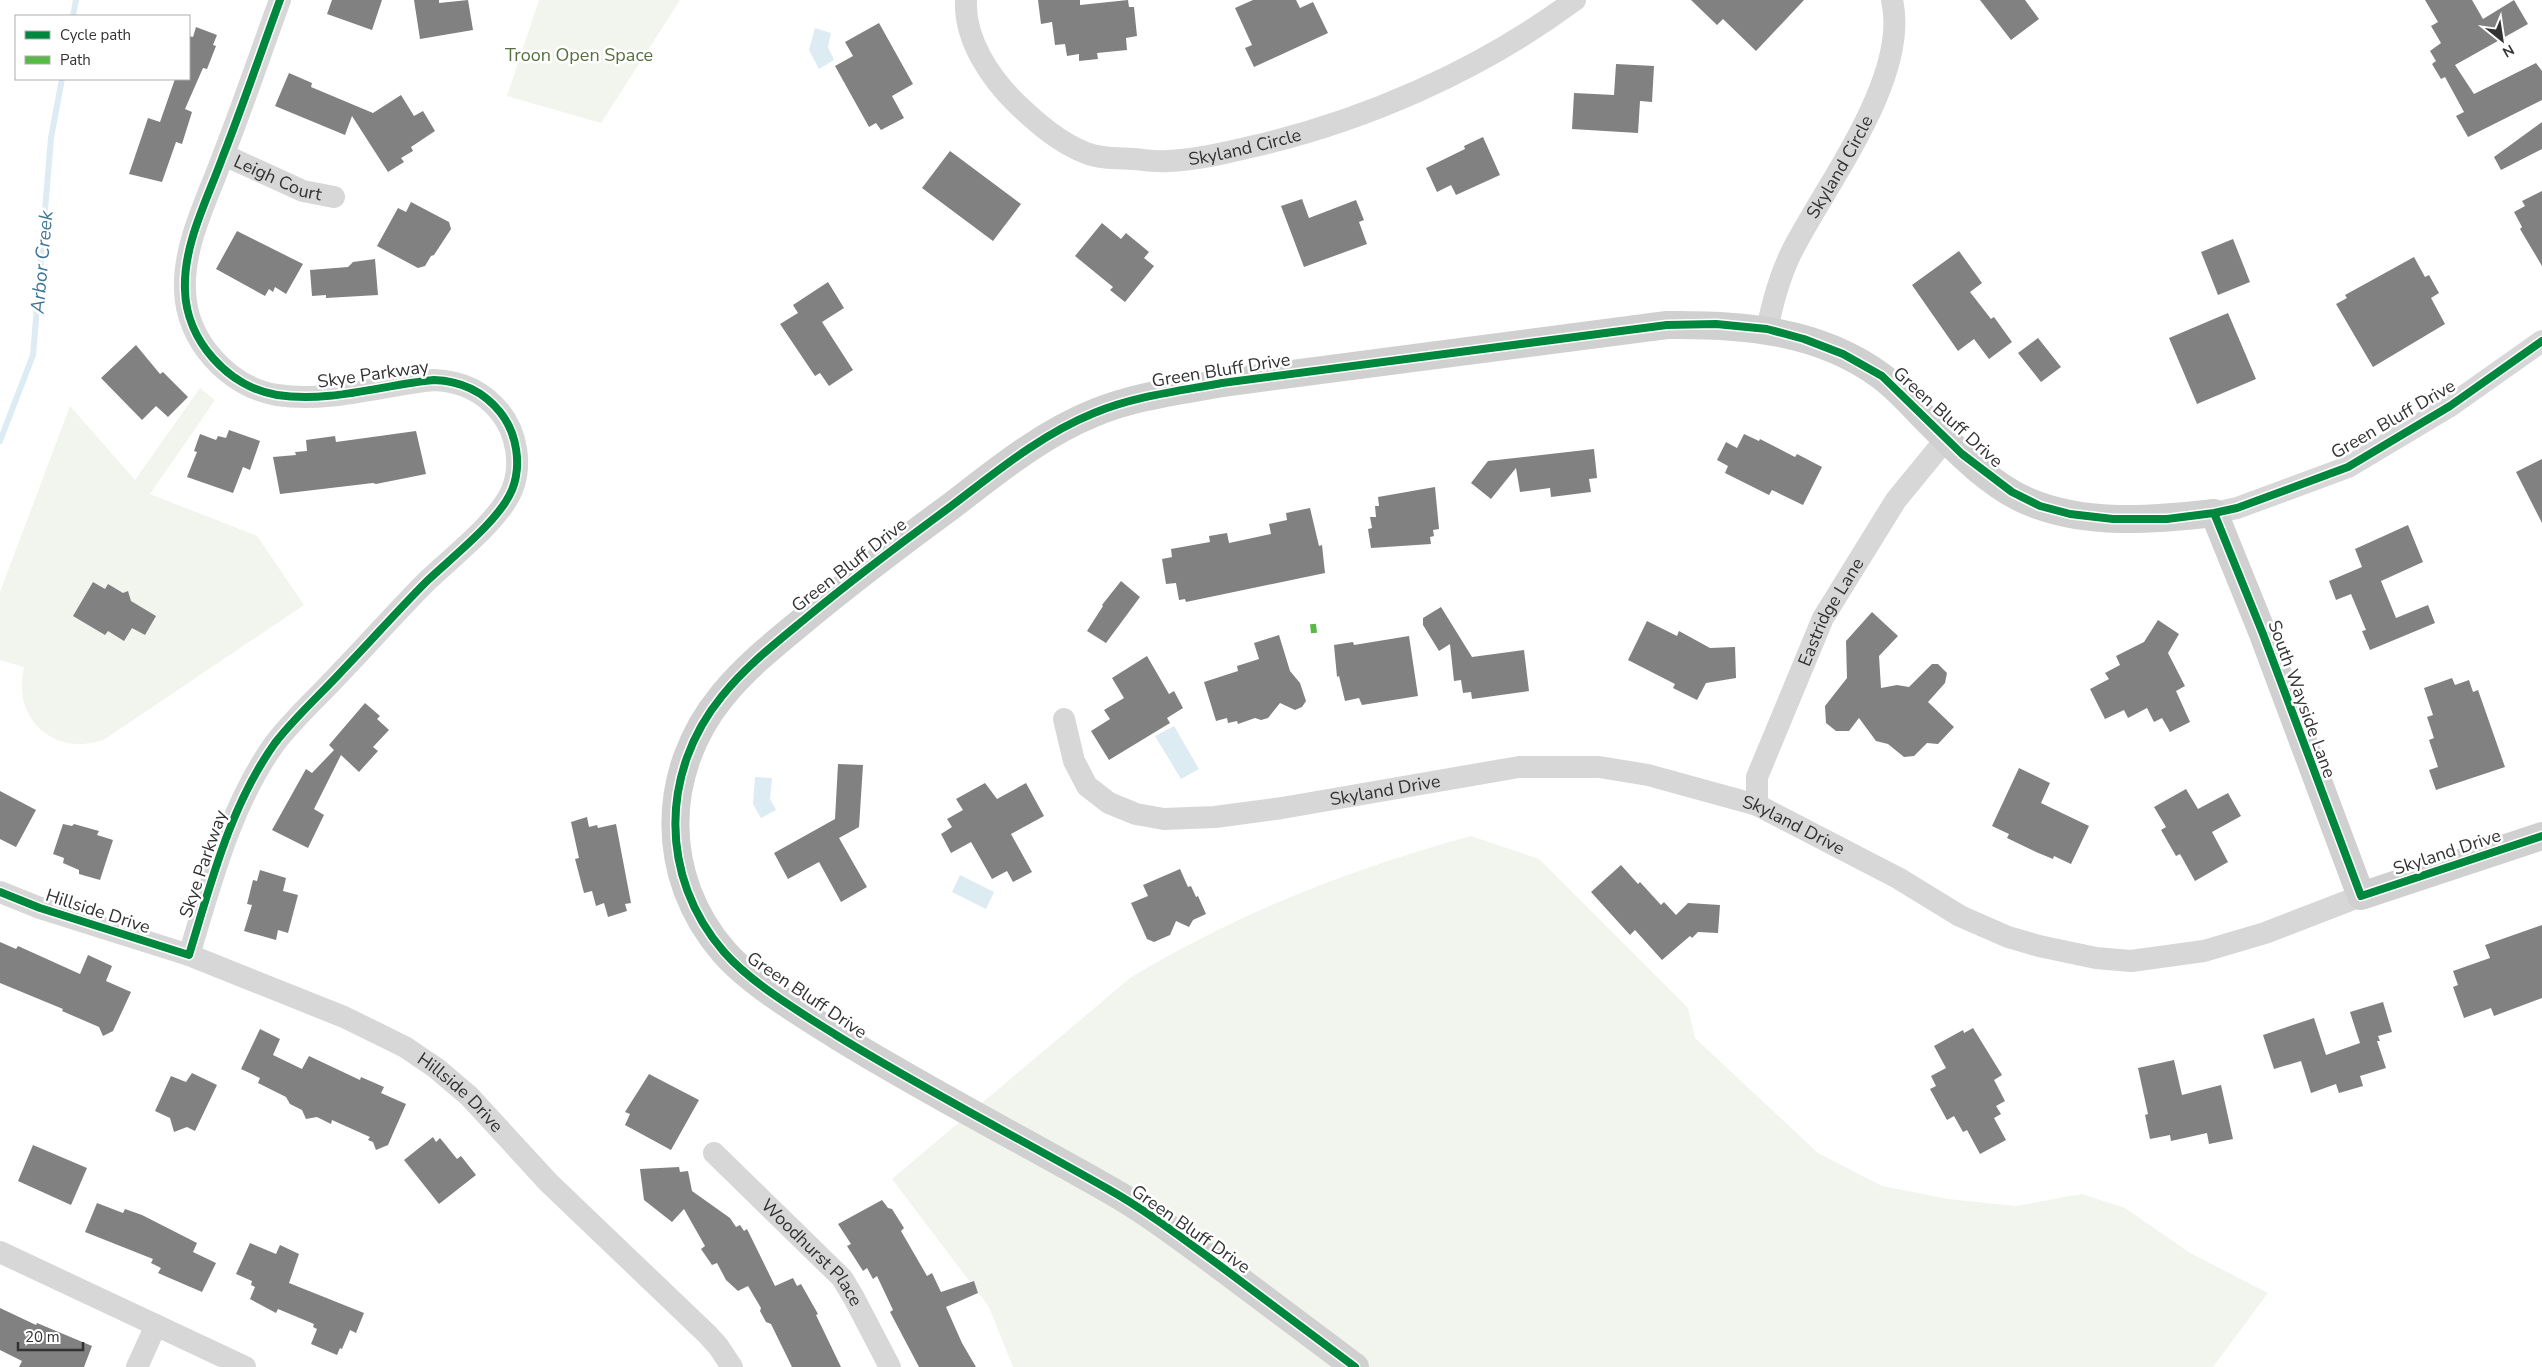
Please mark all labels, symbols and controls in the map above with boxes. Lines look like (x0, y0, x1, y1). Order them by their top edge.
legend (15, 15, 190, 80)
north arrow (2477, 15, 2527, 65)
text: Cycle path (60, 25, 131, 45)
text: N (2499, 40, 2518, 62)
park label: Troon Open Space (505, 43, 653, 67)
text: Path (60, 50, 91, 70)
street label: Skyland Circle (1801, 111, 1879, 223)
street label: Skyland Circle (1187, 123, 1304, 171)
street label: Leigh Court (230, 149, 325, 207)
water label: Arbor Creek (24, 209, 59, 316)
street label: Green Bluff Drive (1150, 347, 1292, 393)
street label: Skye Parkway (316, 354, 431, 394)
street label: Green Bluff Drive (1888, 361, 2008, 473)
street label: Green Bluff Drive (2326, 374, 2460, 464)
street label: Green Bluff Drive (786, 512, 912, 618)
street label: Eastridge Lane (1792, 553, 1869, 670)
street label: South Wayside Lane (2262, 617, 2342, 781)
street label: Skyland Drive (1328, 769, 1442, 812)
street label: Skyland Drive (1740, 790, 1849, 860)
street label: Skye Parkway (173, 806, 233, 921)
street label: Skyland Drive (2390, 823, 2504, 881)
street label: Hillside Drive (43, 883, 153, 939)
street label: Green Bluff Drive (742, 946, 872, 1044)
street label: Hillside Drive (413, 1047, 509, 1138)
street label: Green Bluff Drive (1127, 1179, 1255, 1279)
street label: Woodhurst Place (756, 1193, 868, 1310)
scale bar (18, 1320, 82, 1352)
text: 20 m (25, 1327, 60, 1347)

